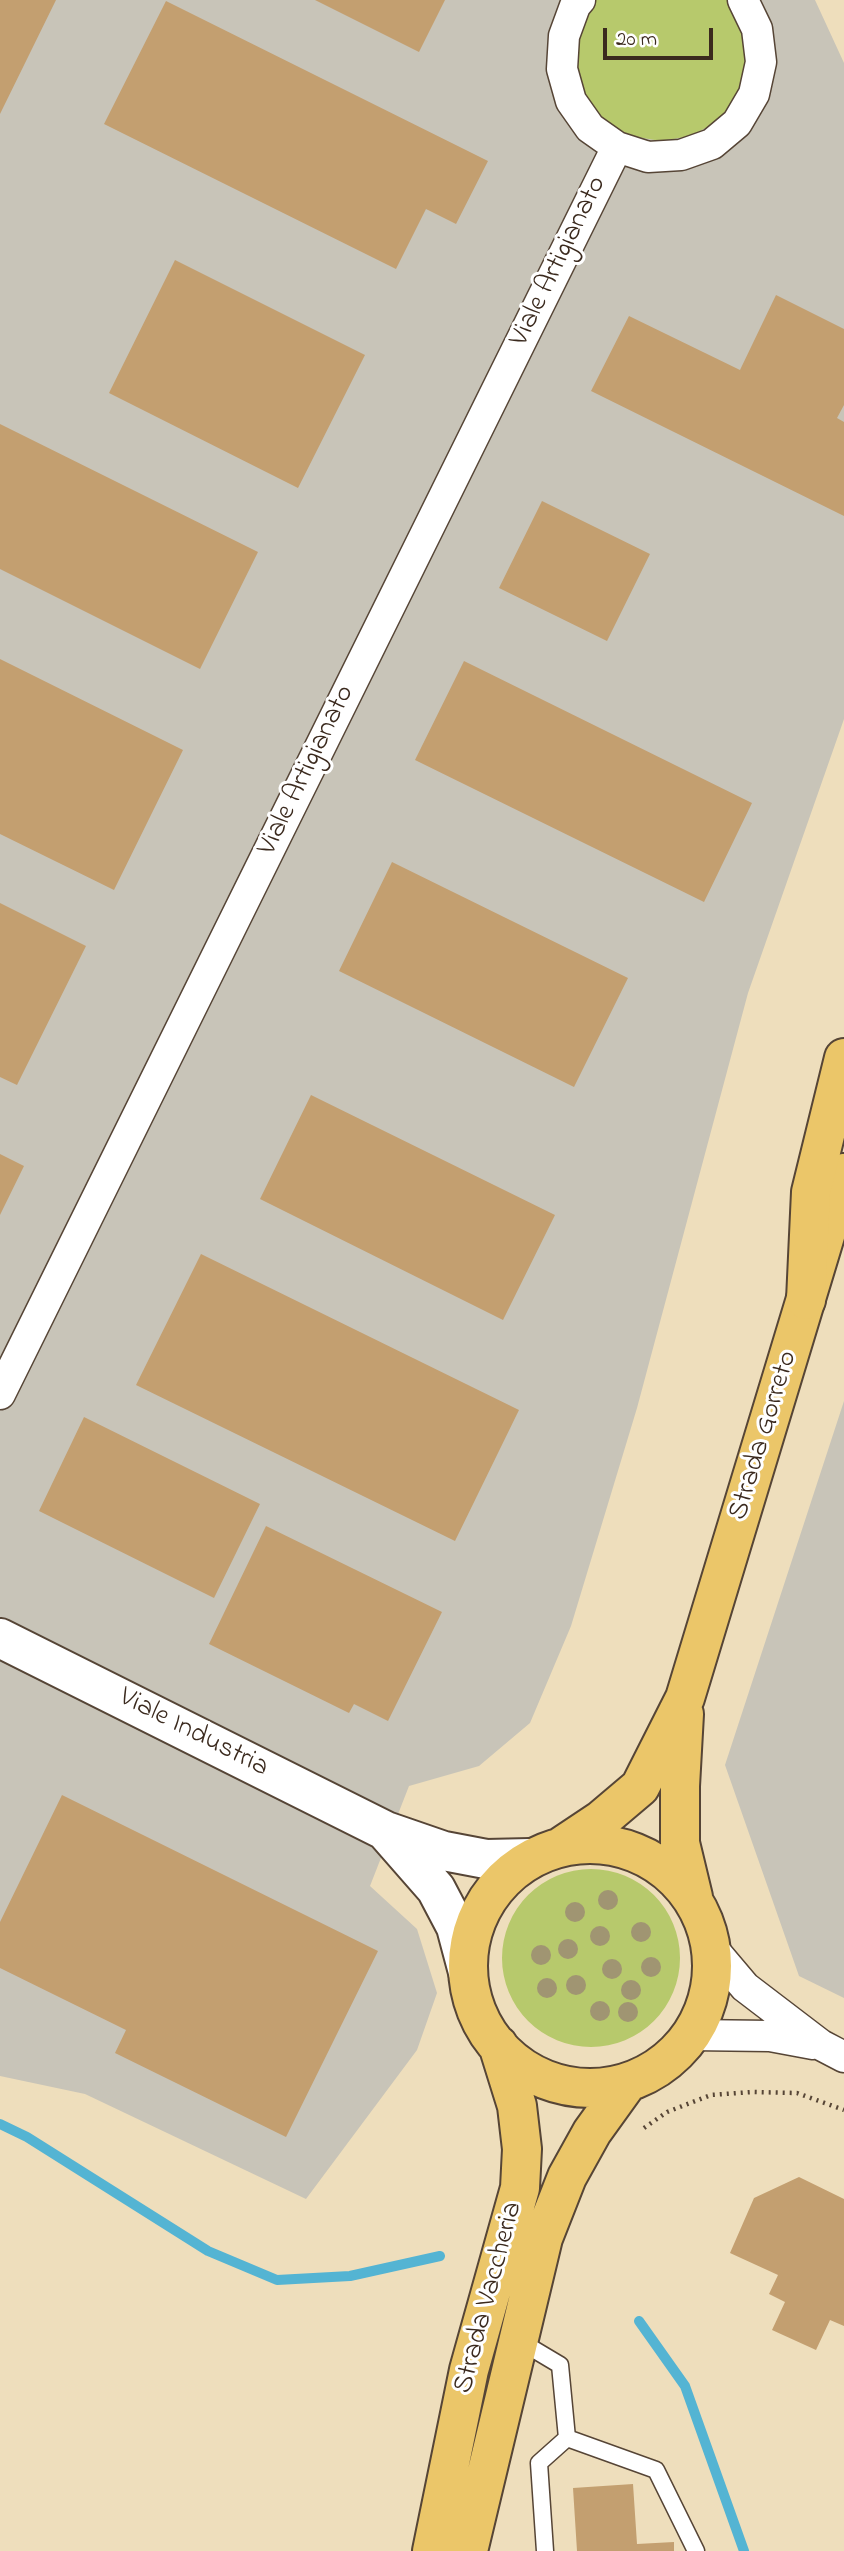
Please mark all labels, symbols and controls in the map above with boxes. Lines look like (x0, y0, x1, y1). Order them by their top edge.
scale bar (606, 14, 716, 58)
text: 20 m (616, 25, 657, 55)
street label: Viale Artigianato (504, 171, 616, 353)
street label: Viale Artigianato (252, 680, 364, 862)
street label: Strada Gorreto (723, 1347, 807, 1525)
street label: Viale Industria (113, 1682, 273, 1786)
street label: Strada Vaccheria (448, 2199, 532, 2397)

